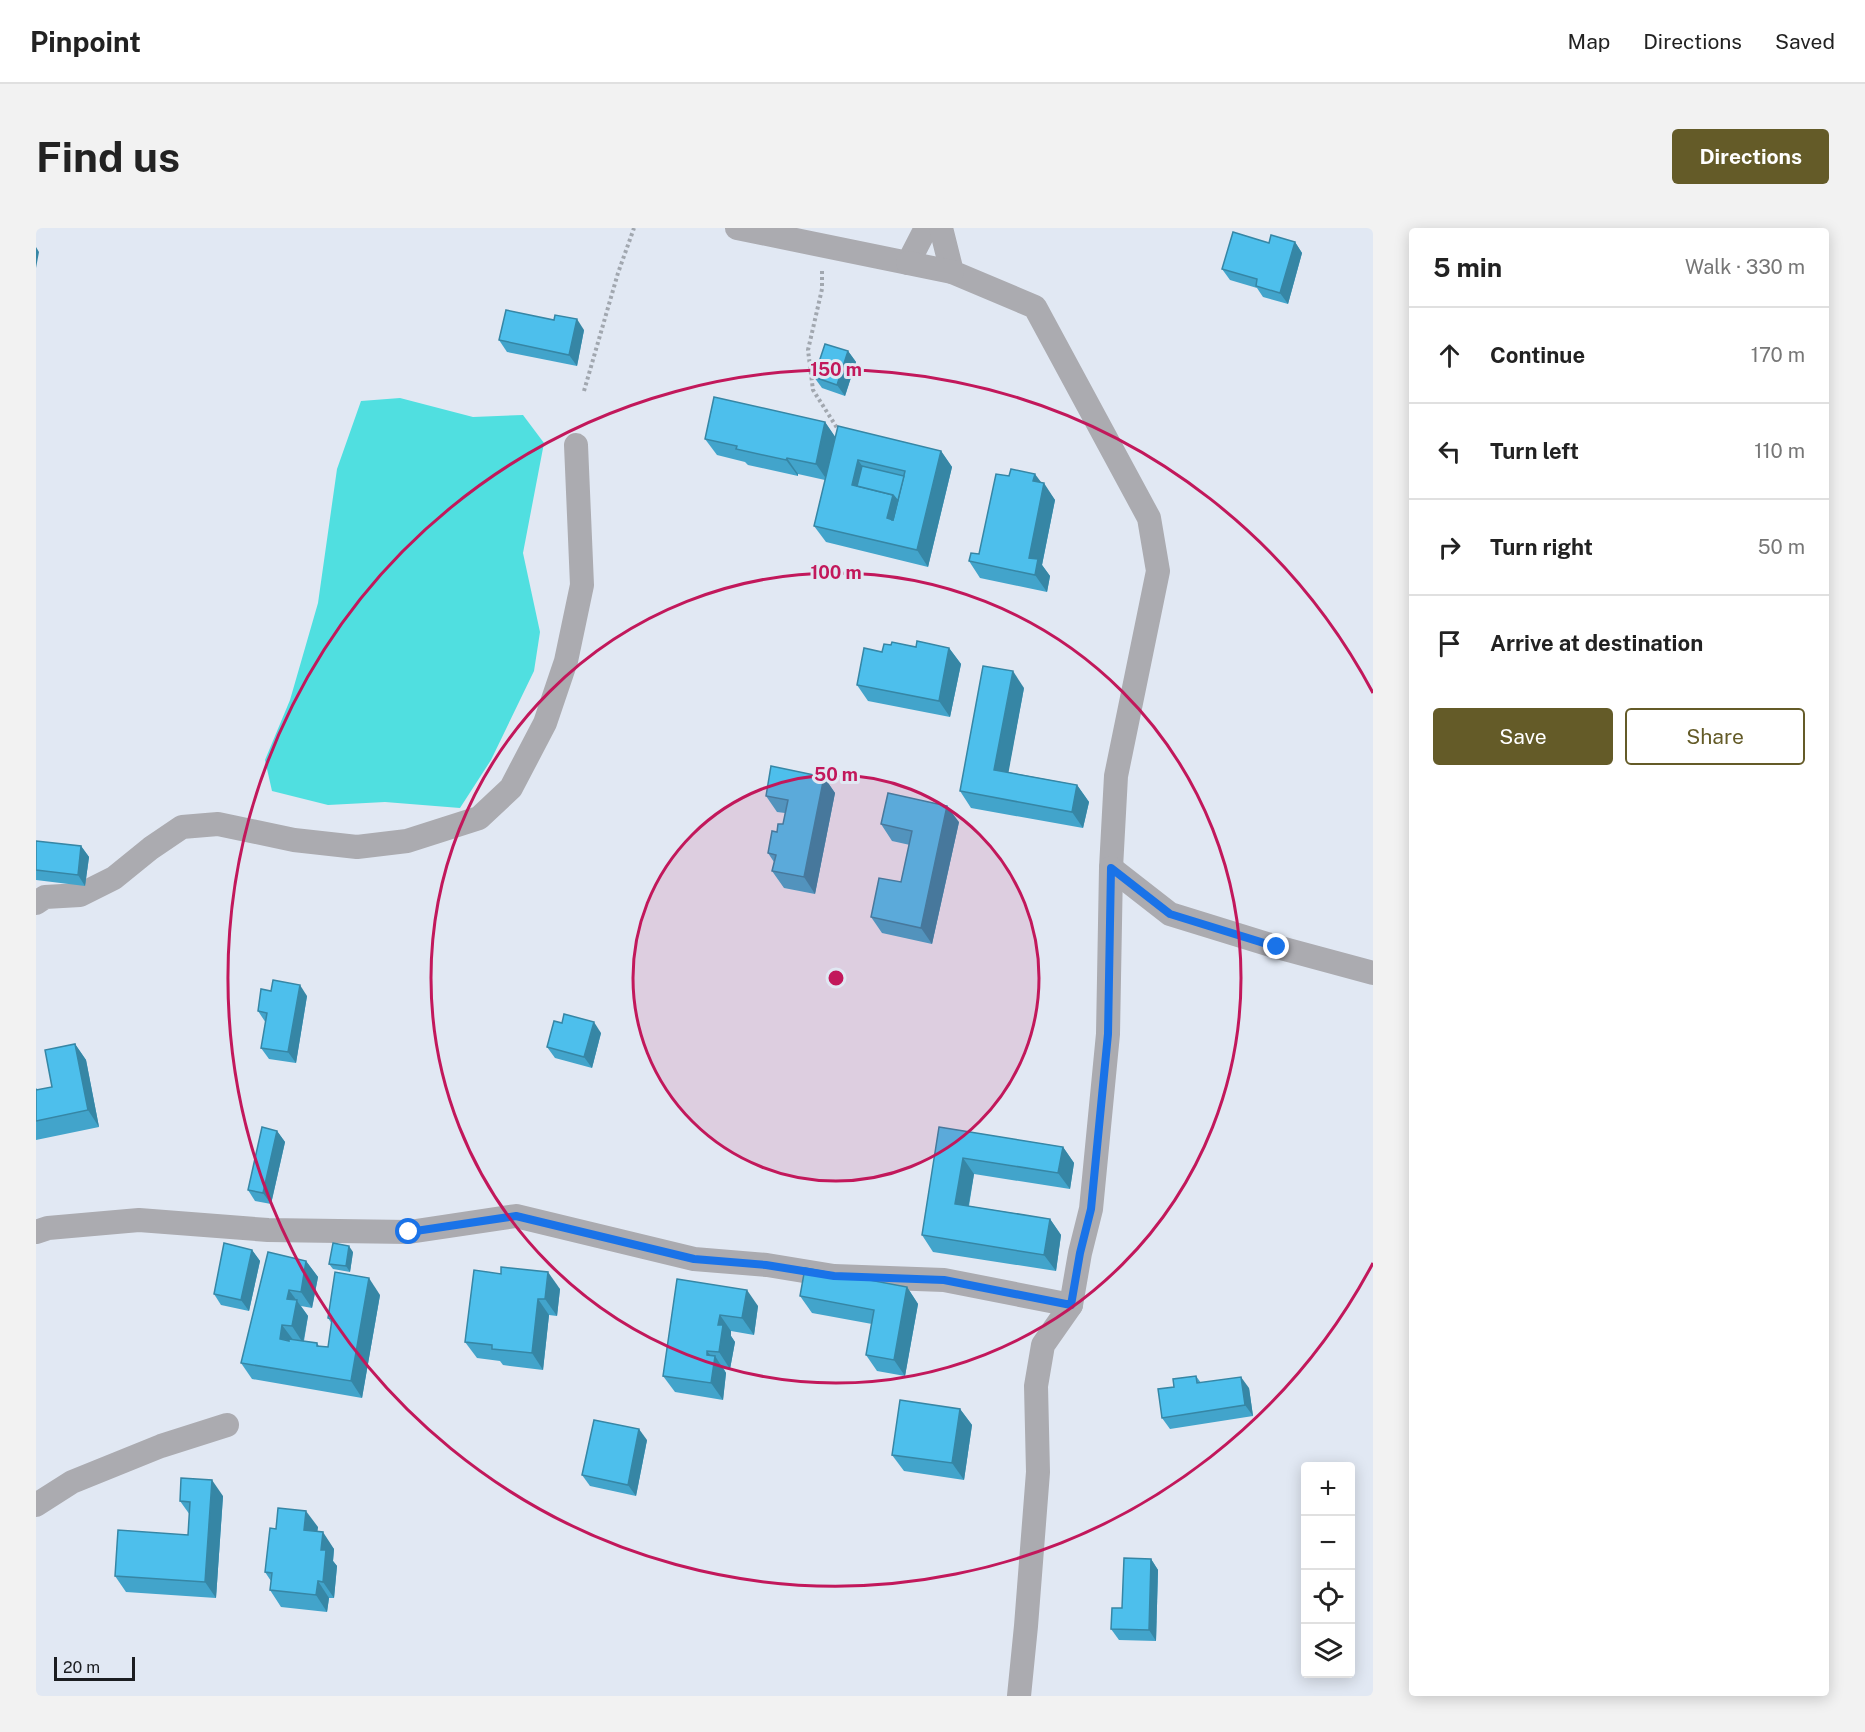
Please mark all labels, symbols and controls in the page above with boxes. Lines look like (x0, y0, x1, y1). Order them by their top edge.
text: Pinpoint (30, 25, 141, 58)
text: Map (1568, 29, 1610, 54)
text: Directions (1643, 29, 1742, 54)
text: Saved (1775, 29, 1835, 54)
button: Directions (1672, 129, 1829, 184)
text: Find us (36, 132, 180, 181)
text: 5 min (1433, 252, 1502, 283)
text: Walk · 330 m (1685, 255, 1805, 279)
icon: ahead (1433, 339, 1466, 372)
text: Continue (1490, 342, 1585, 368)
text: 170 m (1751, 343, 1805, 367)
text: 150 m (810, 359, 862, 380)
icon: left (1433, 435, 1466, 468)
text: Turn left (1490, 438, 1579, 464)
text: 110 m (1754, 439, 1805, 463)
icon: right (1433, 531, 1466, 564)
text: Turn right (1490, 534, 1593, 560)
text: 50 m (1758, 535, 1805, 559)
text: 100 m (810, 562, 862, 583)
icon: arrive (1433, 627, 1466, 660)
text: Arrive at destination (1490, 630, 1703, 656)
button: Save (1433, 708, 1613, 765)
button: Share (1625, 708, 1805, 765)
text: 50 m (814, 764, 858, 785)
route end (1263, 933, 1289, 959)
centre of rings (826, 968, 846, 988)
route start (395, 1218, 421, 1244)
map controls (1301, 1462, 1355, 1678)
button: + (1301, 1462, 1355, 1516)
button: − (1301, 1516, 1355, 1570)
button: locate (1301, 1570, 1355, 1624)
button: layers (1301, 1624, 1355, 1678)
scale bar (54, 1654, 135, 1682)
text: 20 m (63, 1658, 100, 1677)

